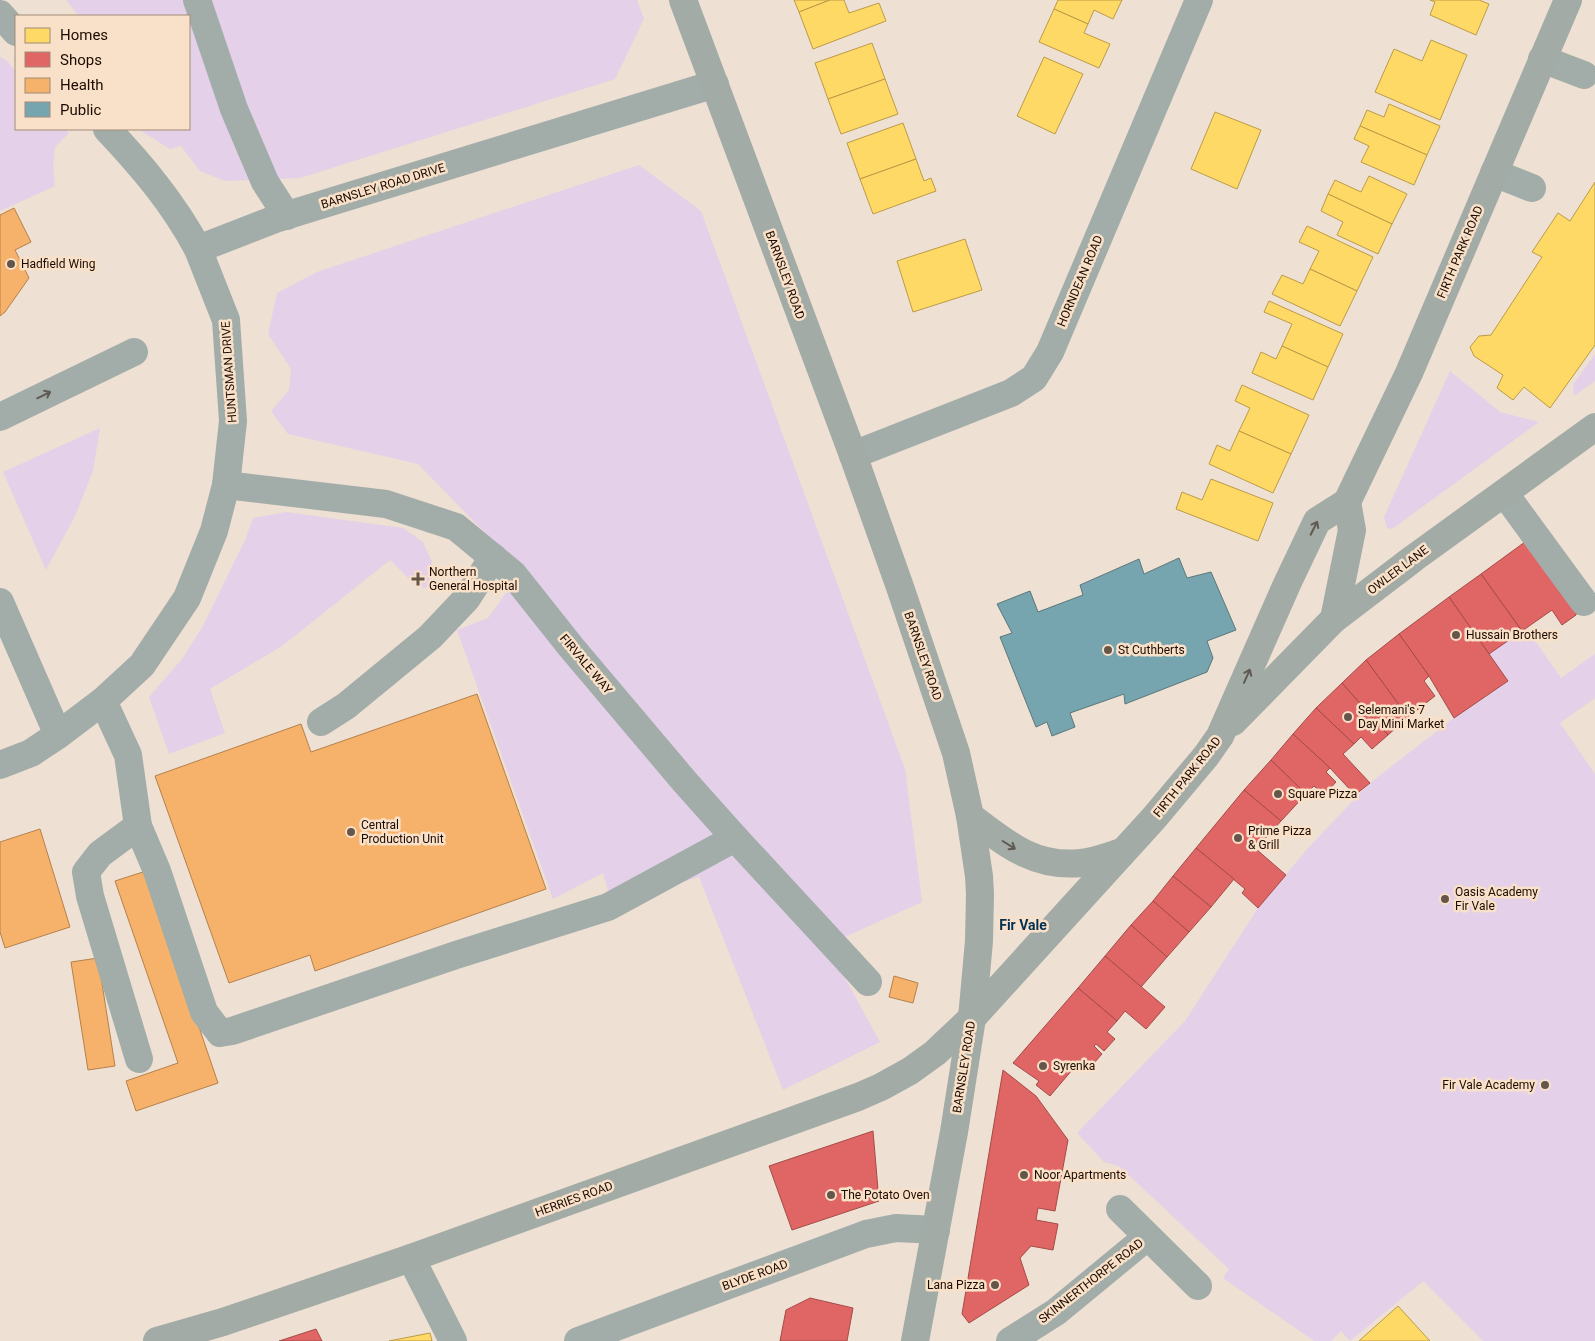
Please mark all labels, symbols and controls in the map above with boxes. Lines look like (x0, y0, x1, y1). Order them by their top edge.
legend (15, 15, 190, 130)
text: Homes (60, 26, 108, 44)
text: Shops (60, 51, 102, 69)
text: Health (60, 76, 104, 94)
text: Public (60, 101, 101, 119)
street label: BARNSLEY ROAD DRIVE (319, 160, 447, 212)
street label: FIRTH PARK ROAD (1434, 203, 1486, 300)
street label: BARNSLEY ROAD (763, 229, 808, 321)
street label: HORNDEAN ROAD (1054, 233, 1106, 329)
place label: Hadfield Wing (21, 257, 95, 271)
marker: Hadfield Wing (5, 258, 17, 270)
street label: HUNTSMAN DRIVE (218, 321, 240, 423)
one-way arrow (36, 390, 51, 399)
one-way arrow (1310, 521, 1319, 536)
street label: OWLER LANE (1365, 543, 1431, 597)
place label: Northern General Hospital (429, 565, 517, 593)
marker: Northern General Hospital (411, 572, 425, 586)
street label: BARNSLEY ROAD (901, 610, 945, 702)
place label: Hussain Brothers (1466, 628, 1558, 642)
marker: Hussain Brothers (1450, 629, 1462, 641)
street label: FIRVALE WAY (557, 631, 615, 697)
place label: St Cuthberts (1118, 643, 1185, 657)
marker: St Cuthberts (1102, 644, 1114, 656)
one-way arrow (1243, 669, 1253, 684)
place label: Selemani's 7 Day Mini Market (1358, 703, 1444, 731)
marker: Selemani's 7 Day Mini Market (1342, 711, 1354, 723)
street label: FIRTH PARK ROAD (1150, 734, 1224, 820)
place label: Square Pizza (1288, 787, 1357, 801)
marker: Square Pizza (1272, 788, 1284, 800)
place label: Central Production Unit (361, 818, 444, 846)
place label: Prime Pizza & Grill (1248, 824, 1311, 852)
marker: Central Production Unit (345, 826, 357, 838)
marker: Prime Pizza & Grill (1232, 832, 1244, 844)
one-way arrow (1002, 840, 1016, 850)
place label: Oasis Academy Fir Vale (1455, 885, 1538, 913)
marker: Oasis Academy Fir Vale (1439, 893, 1451, 905)
district label: Fir Vale (999, 917, 1047, 933)
street label: BARNSLEY ROAD (950, 1020, 978, 1114)
place label: Syrenka (1053, 1059, 1095, 1073)
marker: Syrenka (1037, 1060, 1049, 1072)
place label: Fir Vale Academy (1442, 1078, 1535, 1092)
marker: Fir Vale Academy (1539, 1079, 1551, 1091)
place label: Noor Apartments (1034, 1168, 1126, 1182)
marker: Noor Apartments (1018, 1169, 1030, 1181)
street label: HERRIES ROAD (533, 1178, 615, 1220)
place label: The Potato Oven (841, 1188, 930, 1202)
marker: The Potato Oven (825, 1189, 837, 1201)
street label: SKINNERTHORPE ROAD (1036, 1236, 1146, 1326)
street label: BLYDE ROAD (720, 1257, 790, 1293)
place label: Lana Pizza (927, 1278, 985, 1292)
marker: Lana Pizza (989, 1279, 1001, 1291)

